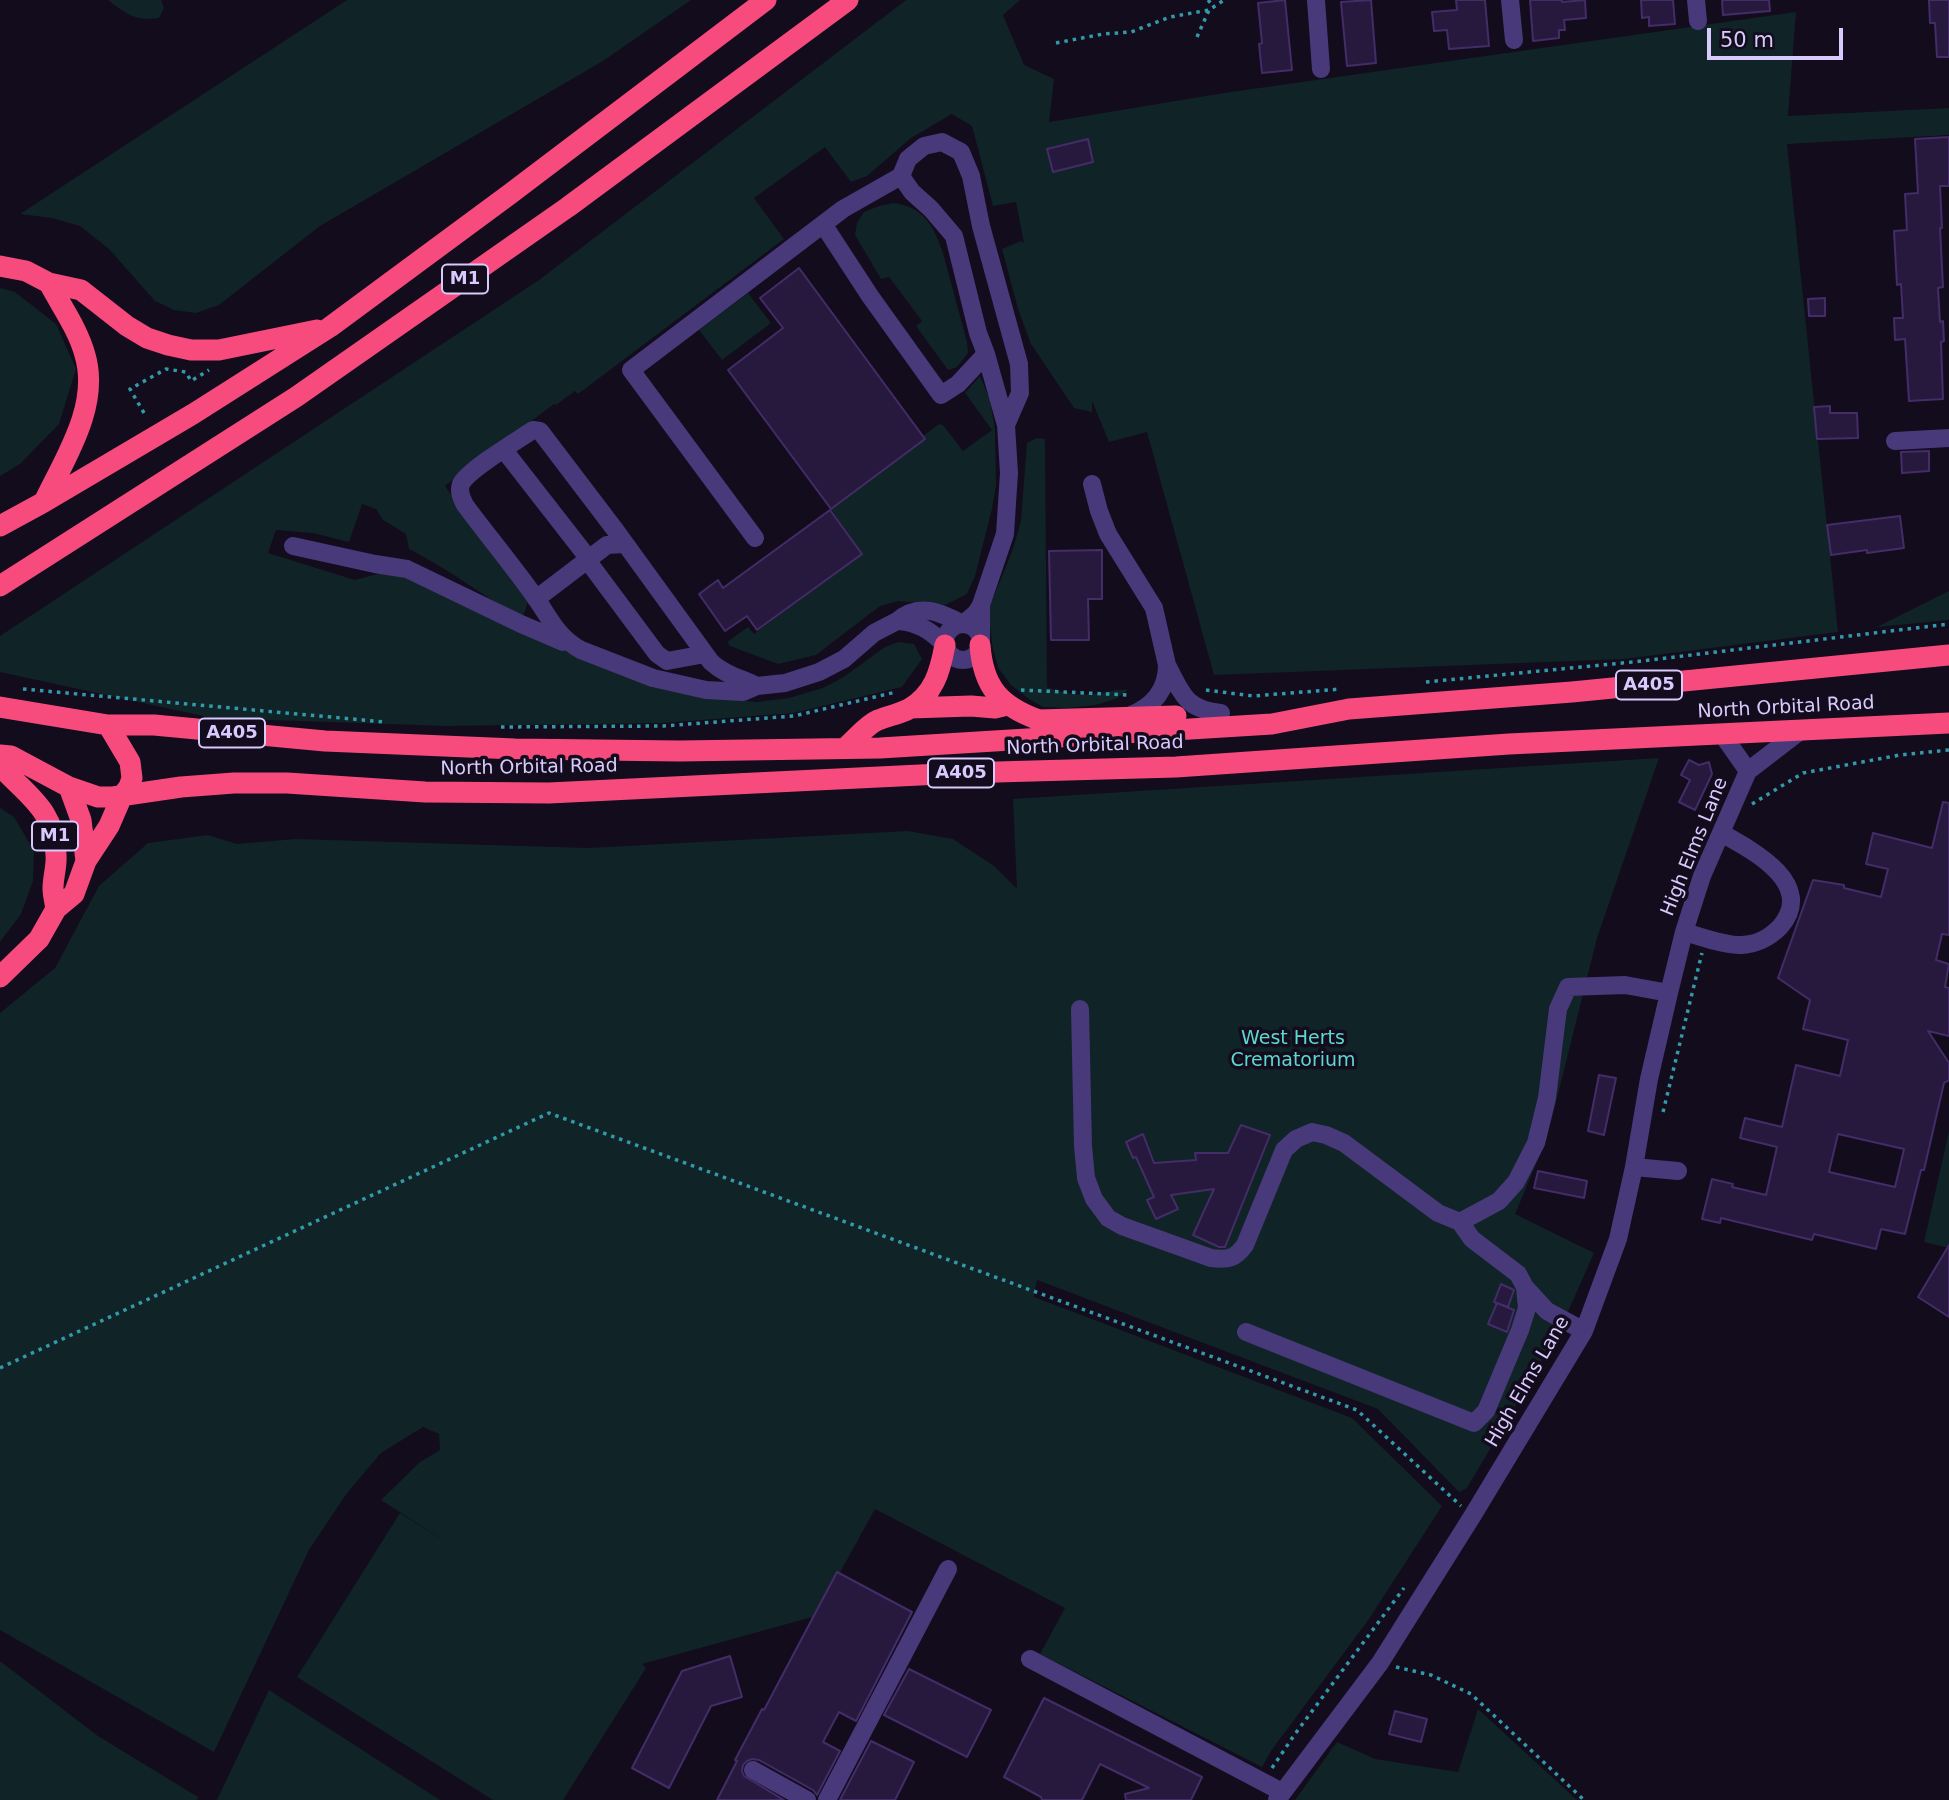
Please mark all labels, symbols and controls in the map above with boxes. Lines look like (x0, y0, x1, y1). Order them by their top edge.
scale bar (1711, 14, 1848, 58)
text: 50 m (1720, 28, 1774, 52)
road number: M1 (442, 264, 488, 293)
road number: A405 (1616, 670, 1682, 700)
street label: North Orbital Road (1697, 692, 1875, 724)
road number: A405 (199, 718, 265, 748)
street label: North Orbital Road (1006, 732, 1184, 760)
street label: North Orbital Road (440, 755, 618, 781)
road number: A405 (928, 758, 994, 788)
street label: High Elms Lane (1657, 774, 1733, 920)
road number: M1 (32, 822, 78, 850)
park label: West Herts Crematorium (1230, 1028, 1356, 1072)
street label: High Elms Lane (1481, 1312, 1575, 1452)

